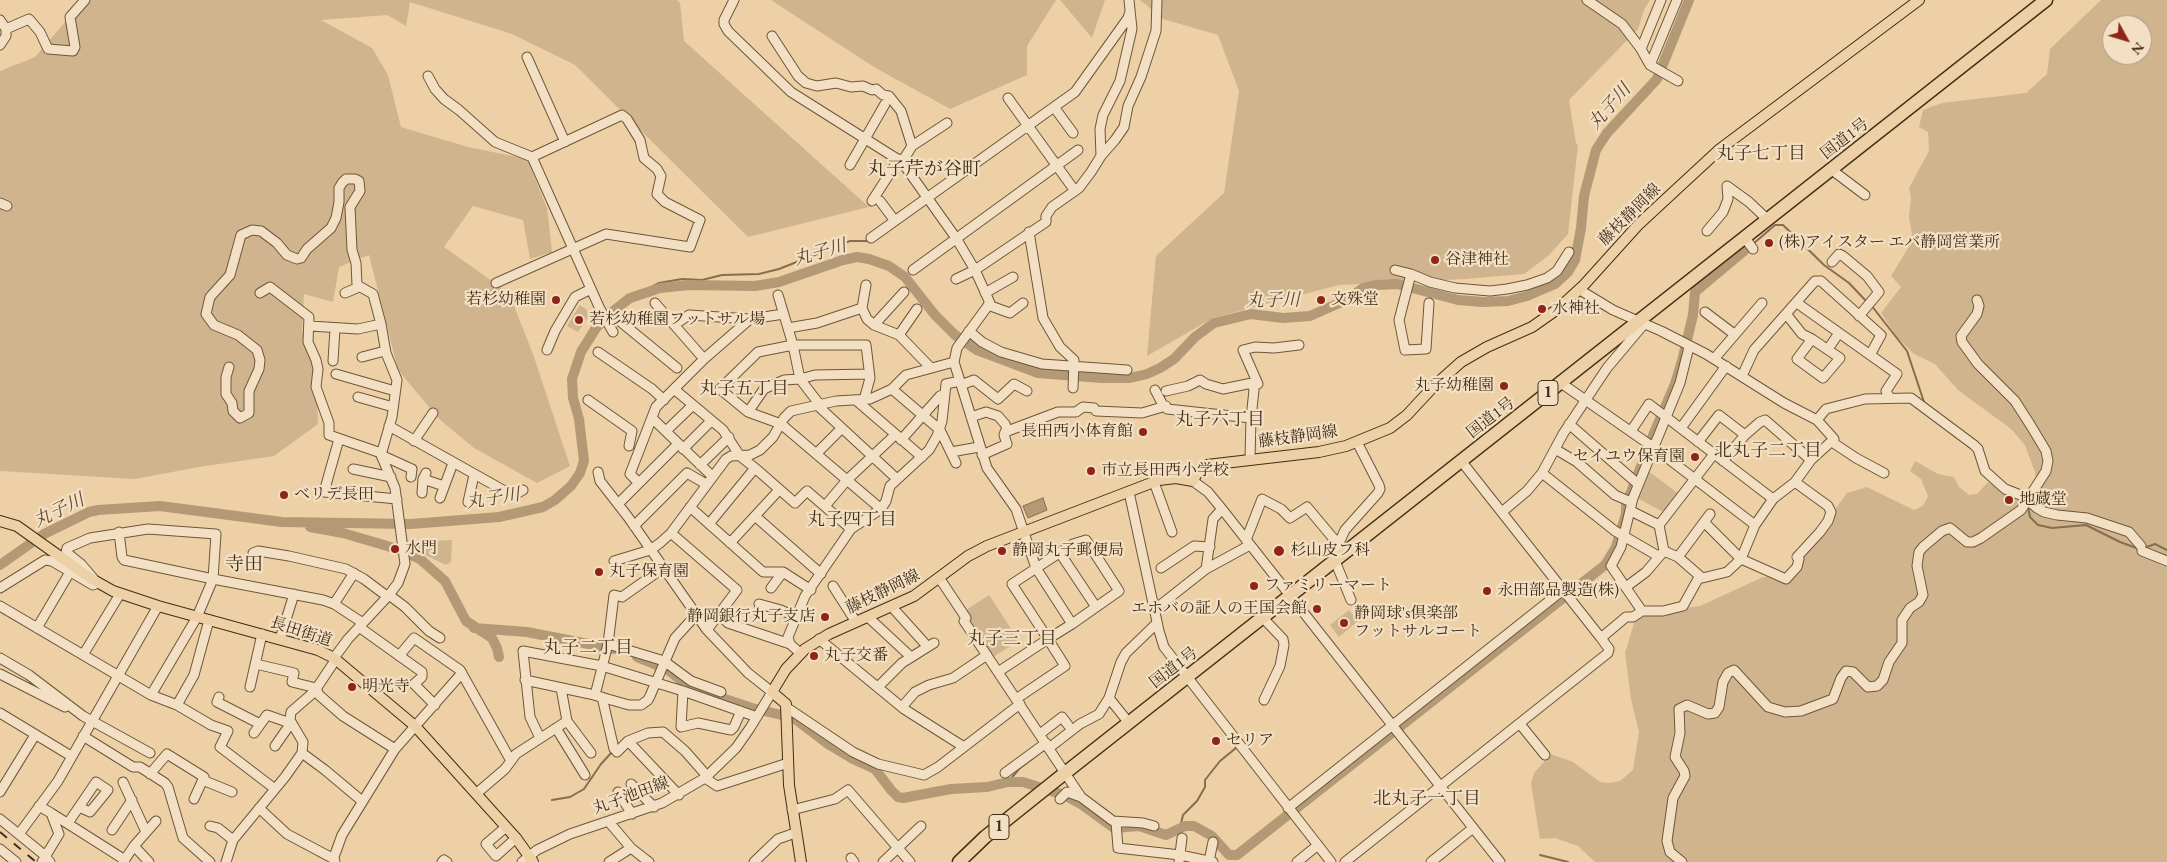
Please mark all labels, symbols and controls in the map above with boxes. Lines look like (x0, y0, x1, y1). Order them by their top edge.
north arrow (2102, 15, 2152, 65)
text: N (2127, 39, 2148, 59)
water label: 丸子川 (1584, 80, 1636, 134)
street label: 国道1号 (1817, 114, 1873, 164)
district label: 丸子七丁目 (1716, 143, 1806, 165)
district label: 丸子芹が谷町 (867, 159, 981, 181)
street label: 藤枝静岡線 (1595, 180, 1665, 250)
place label: (株)アイスター エバ静岡営業所 (1779, 233, 2000, 253)
water label: 丸子川 (791, 235, 849, 271)
marker: (株)アイスター エバ静岡営業所 (1763, 237, 1775, 249)
place label: 谷津神社 (1445, 250, 1509, 270)
marker: 谷津神社 (1429, 254, 1441, 266)
place label: 若杉幼稚園 (466, 290, 546, 310)
water label: 丸子川 (1246, 290, 1300, 312)
place label: 文殊堂 (1331, 290, 1379, 310)
marker: 若杉幼稚園 (550, 294, 562, 306)
marker: 文殊堂 (1315, 294, 1327, 306)
place label: 水神社 (1552, 299, 1600, 319)
marker: 水神社 (1536, 303, 1548, 315)
place label: 若杉幼稚園フットサル場 (589, 310, 765, 330)
marker: 若杉幼稚園フットサル場 (573, 314, 585, 326)
place label: 丸子幼稚園 (1414, 376, 1494, 396)
district label: 丸子五丁目 (699, 378, 789, 400)
marker: 丸子幼稚園 (1498, 380, 1510, 392)
road number: 1 (1538, 380, 1558, 406)
street label: 国道1号 (1463, 393, 1519, 443)
district label: 丸子六丁目 (1175, 409, 1265, 431)
place label: 長田西小体育館 (1021, 422, 1133, 442)
street label: 藤枝静岡線 (1257, 422, 1339, 452)
marker: 長田西小体育館 (1137, 426, 1149, 438)
district label: 北丸子二丁目 (1714, 440, 1822, 462)
place label: セイユウ保育園 (1573, 447, 1685, 467)
marker: セイユウ保育園 (1689, 451, 1701, 463)
place label: 市立長田西小学校 (1101, 461, 1229, 481)
marker: 市立長田西小学校 (1085, 465, 1097, 477)
water label: 丸子川 (465, 484, 521, 514)
place label: ベリデ長田 (294, 485, 374, 505)
water label: 丸子川 (30, 489, 88, 533)
marker: ベリデ長田 (278, 489, 290, 501)
place label: 地蔵堂 (2019, 490, 2067, 510)
marker: 地蔵堂 (2003, 494, 2015, 506)
district label: 丸子四丁目 (807, 509, 897, 531)
place label: 水門 (405, 539, 437, 559)
place label: 静岡丸子郵便局 (1012, 541, 1124, 561)
place label: 杉山皮フ科 (1290, 541, 1370, 561)
marker: 水門 (389, 543, 401, 555)
marker: 杉山皮フ科 (1272, 544, 1286, 558)
marker: 静岡丸子郵便局 (996, 545, 1008, 557)
district label: 寺田 (225, 554, 263, 576)
place label: 丸子保育園 (609, 562, 689, 582)
marker: 丸子保育園 (593, 566, 605, 578)
street label: 藤枝静岡線 (843, 566, 923, 618)
place label: ファミリーマート (1264, 576, 1392, 596)
marker: ファミリーマート (1248, 580, 1260, 592)
place label: 永田部品製造(株) (1497, 581, 1619, 601)
marker: 永田部品製造(株) (1481, 585, 1493, 597)
place label: エホバの証人の王国会館 (1131, 599, 1307, 619)
marker: エホバの証人の王国会館 (1311, 603, 1323, 615)
place label: 静岡球's倶楽部 フットサルコート (1354, 604, 1482, 642)
place label: 静岡銀行丸子支店 (687, 607, 815, 627)
marker: 静岡銀行丸子支店 (819, 611, 831, 623)
street label: 長田街道 (268, 613, 334, 651)
marker: 静岡球's倶楽部 フットサルコート (1338, 617, 1350, 629)
district label: 丸子三丁目 (967, 628, 1057, 650)
district label: 丸子二丁目 (543, 637, 633, 659)
street label: 国道1号 (1146, 643, 1202, 693)
place label: 丸子交番 (824, 646, 888, 666)
marker: 丸子交番 (808, 650, 820, 662)
place label: 明光寺 (362, 677, 410, 697)
marker: 明光寺 (346, 681, 358, 693)
place label: セリア (1226, 731, 1274, 751)
marker: セリア (1210, 735, 1222, 747)
street label: 丸子池田線 (590, 773, 672, 819)
district label: 北丸子一丁目 (1373, 788, 1481, 810)
road number: 1 (989, 814, 1009, 840)

